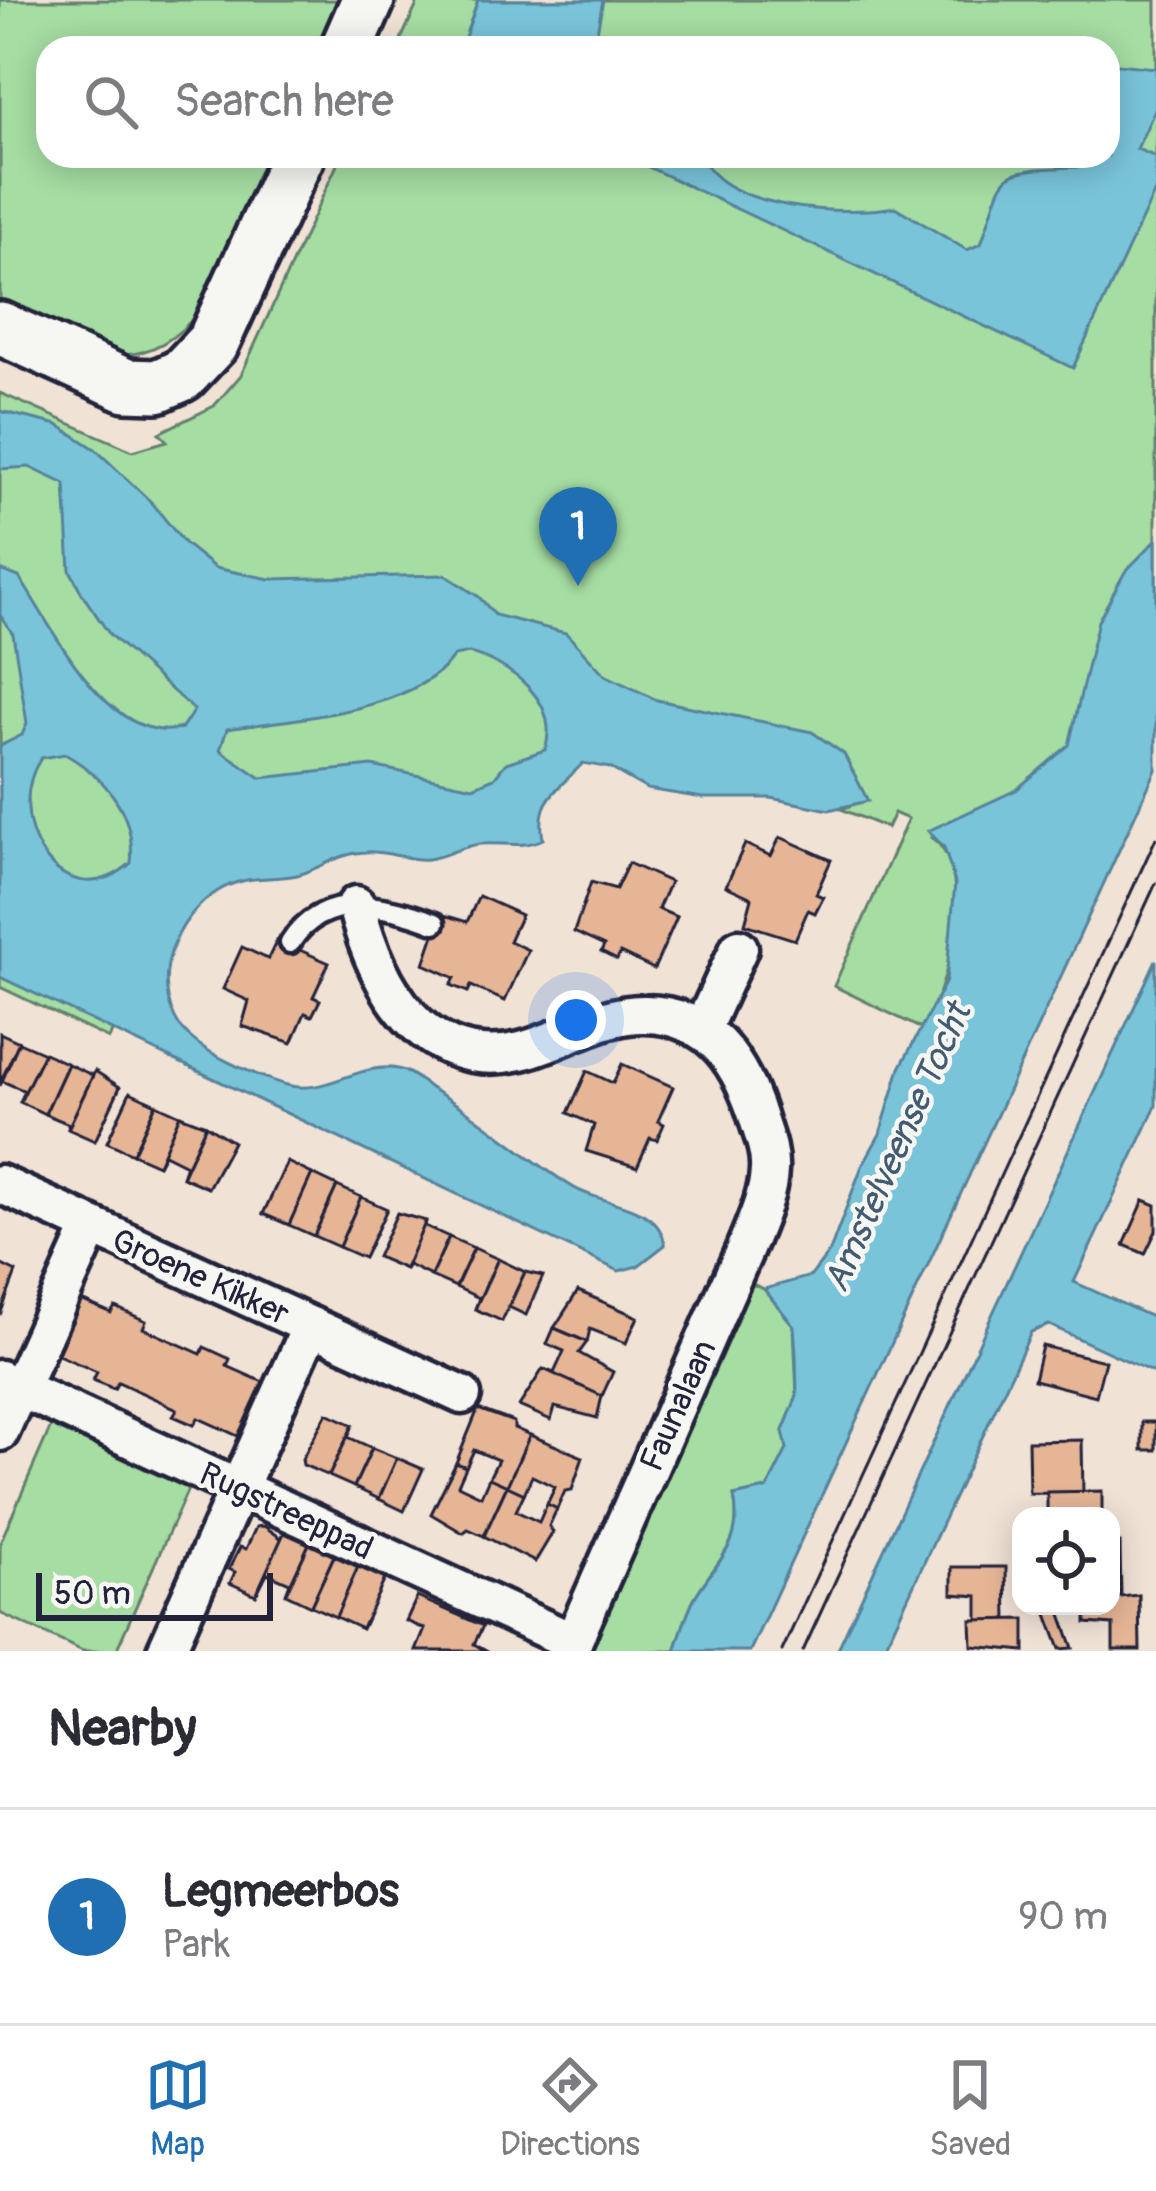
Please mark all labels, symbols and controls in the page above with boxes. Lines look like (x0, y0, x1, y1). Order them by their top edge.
search box (36, 36, 1120, 168)
icon: search (78, 69, 144, 135)
text: Search here (174, 74, 394, 130)
pin: 1 (539, 487, 617, 586)
your location (546, 990, 606, 1050)
water label: Amstelveense Tocht (814, 993, 983, 1299)
street label: Groene Kikker (105, 1220, 296, 1335)
street label: Faunalaan (631, 1334, 725, 1478)
street label: Rugstreeppad (193, 1453, 380, 1569)
map controls (1012, 1507, 1120, 1615)
button: locate (1012, 1507, 1120, 1615)
scale bar (36, 1567, 273, 1620)
text: 50 m (54, 1573, 131, 1614)
text: Nearby (48, 1697, 196, 1761)
text: Legmeerbos (162, 1864, 399, 1920)
text: 1 (79, 1892, 95, 1941)
text: 90 m (1018, 1892, 1108, 1941)
text: Park (162, 1920, 230, 1969)
tab: Map (145, 2052, 211, 2165)
tab: Directions (500, 2052, 640, 2165)
tab: Saved (929, 2052, 1011, 2165)

